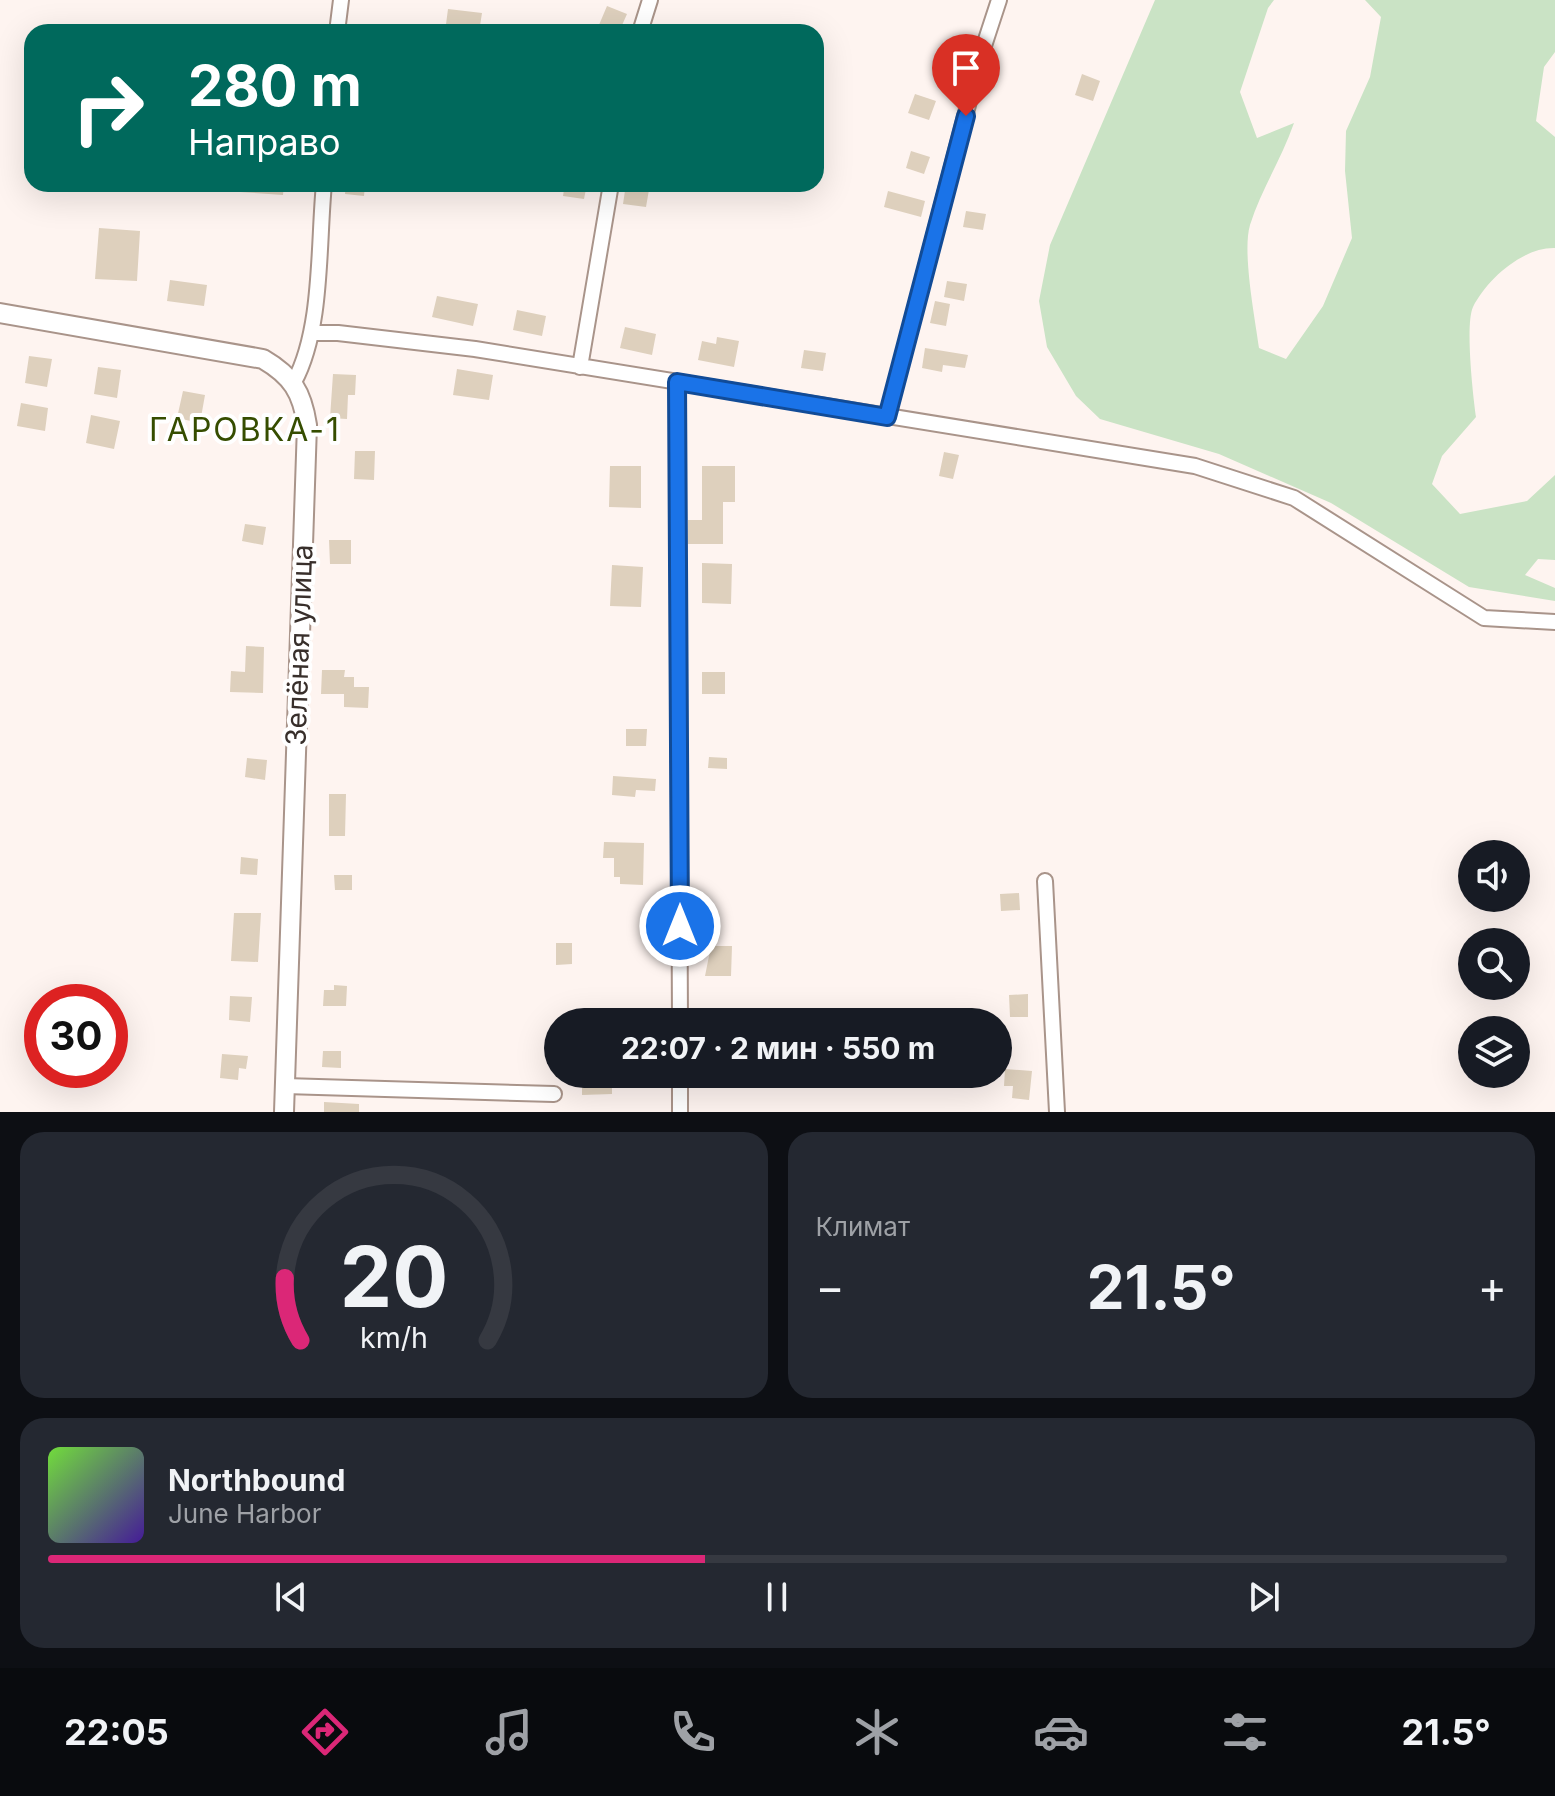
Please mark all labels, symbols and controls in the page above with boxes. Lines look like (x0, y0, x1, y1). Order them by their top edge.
pin (932, 34, 1000, 116)
icon: arrive (944, 46, 988, 90)
text: 280 m (188, 52, 362, 120)
icon: right (56, 56, 160, 160)
text: Направо (188, 120, 341, 164)
district label: ГАРОВКА-1 (149, 410, 341, 449)
street label: Зелёная улица (278, 544, 320, 746)
map controls (1458, 840, 1530, 1088)
button: sound (1458, 840, 1530, 912)
position arrow (638, 884, 722, 968)
button: search (1458, 928, 1530, 1000)
speed limit sign: 30 (24, 984, 128, 1088)
button: layers (1458, 1016, 1530, 1088)
text: 22:07 · 2 мин · 550 m (621, 1030, 935, 1066)
text: Климат (816, 1211, 910, 1242)
text: 20 (340, 1226, 448, 1327)
text: 21.5° (1087, 1251, 1236, 1323)
text: − (816, 1260, 845, 1314)
text: + (1478, 1260, 1507, 1314)
text: km/h (360, 1320, 428, 1355)
text: Northbound (168, 1462, 345, 1498)
text: June Harbor (168, 1498, 321, 1529)
icon: previous (269, 1575, 313, 1619)
icon: pause (755, 1575, 799, 1619)
icon: next (1242, 1575, 1286, 1619)
icon: directions (297, 1704, 353, 1760)
icon: music (481, 1704, 537, 1760)
icon: phone (665, 1704, 721, 1760)
icon: climate (849, 1704, 905, 1760)
icon: car (1033, 1704, 1089, 1760)
icon: filters (1217, 1704, 1273, 1760)
text: 22:05 (64, 1710, 169, 1754)
text: 21.5° (1401, 1710, 1491, 1754)

